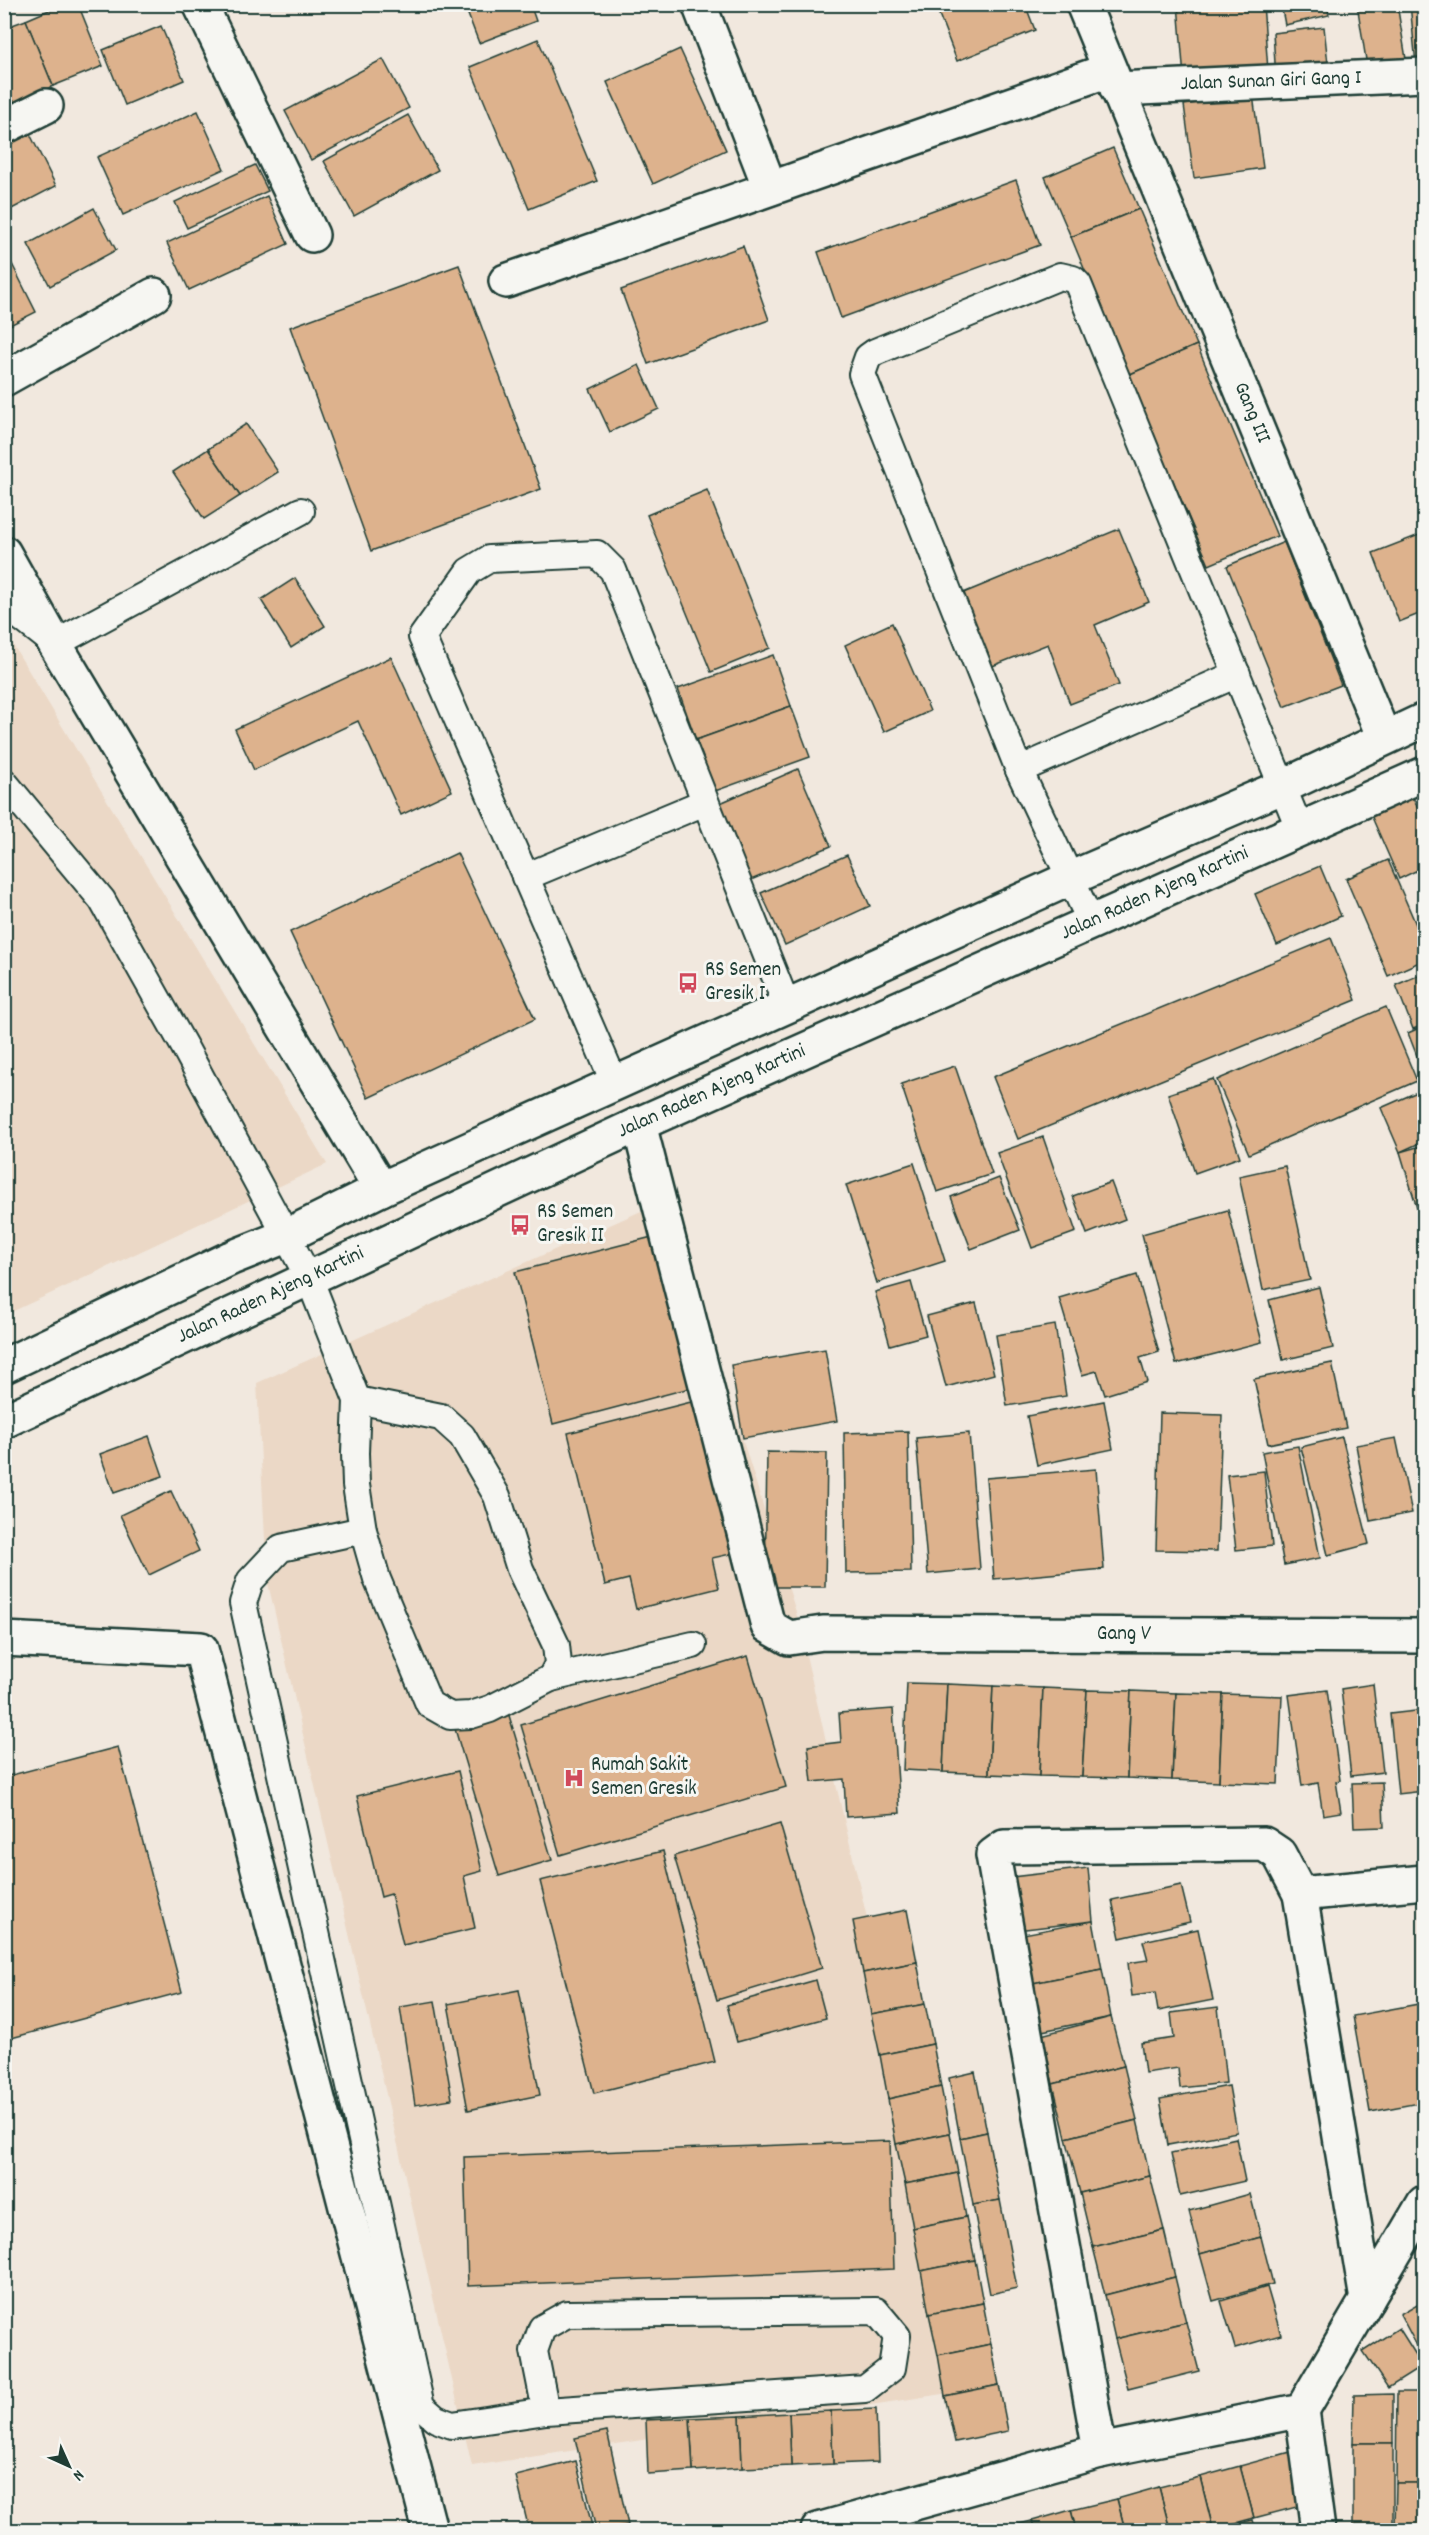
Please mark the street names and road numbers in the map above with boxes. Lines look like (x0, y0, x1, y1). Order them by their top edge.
street label: Jalan Sunan Giri Gang I (1180, 64, 1362, 100)
street label: Gang III (1225, 378, 1277, 449)
street label: Jalan Raden Ajeng Kartini (1056, 839, 1254, 949)
street label: Jalan Raden Ajeng Kartini (613, 1037, 811, 1147)
street label: Jalan Raden Ajeng Kartini (173, 1239, 369, 1352)
street label: Gang V (1097, 1620, 1151, 1650)

